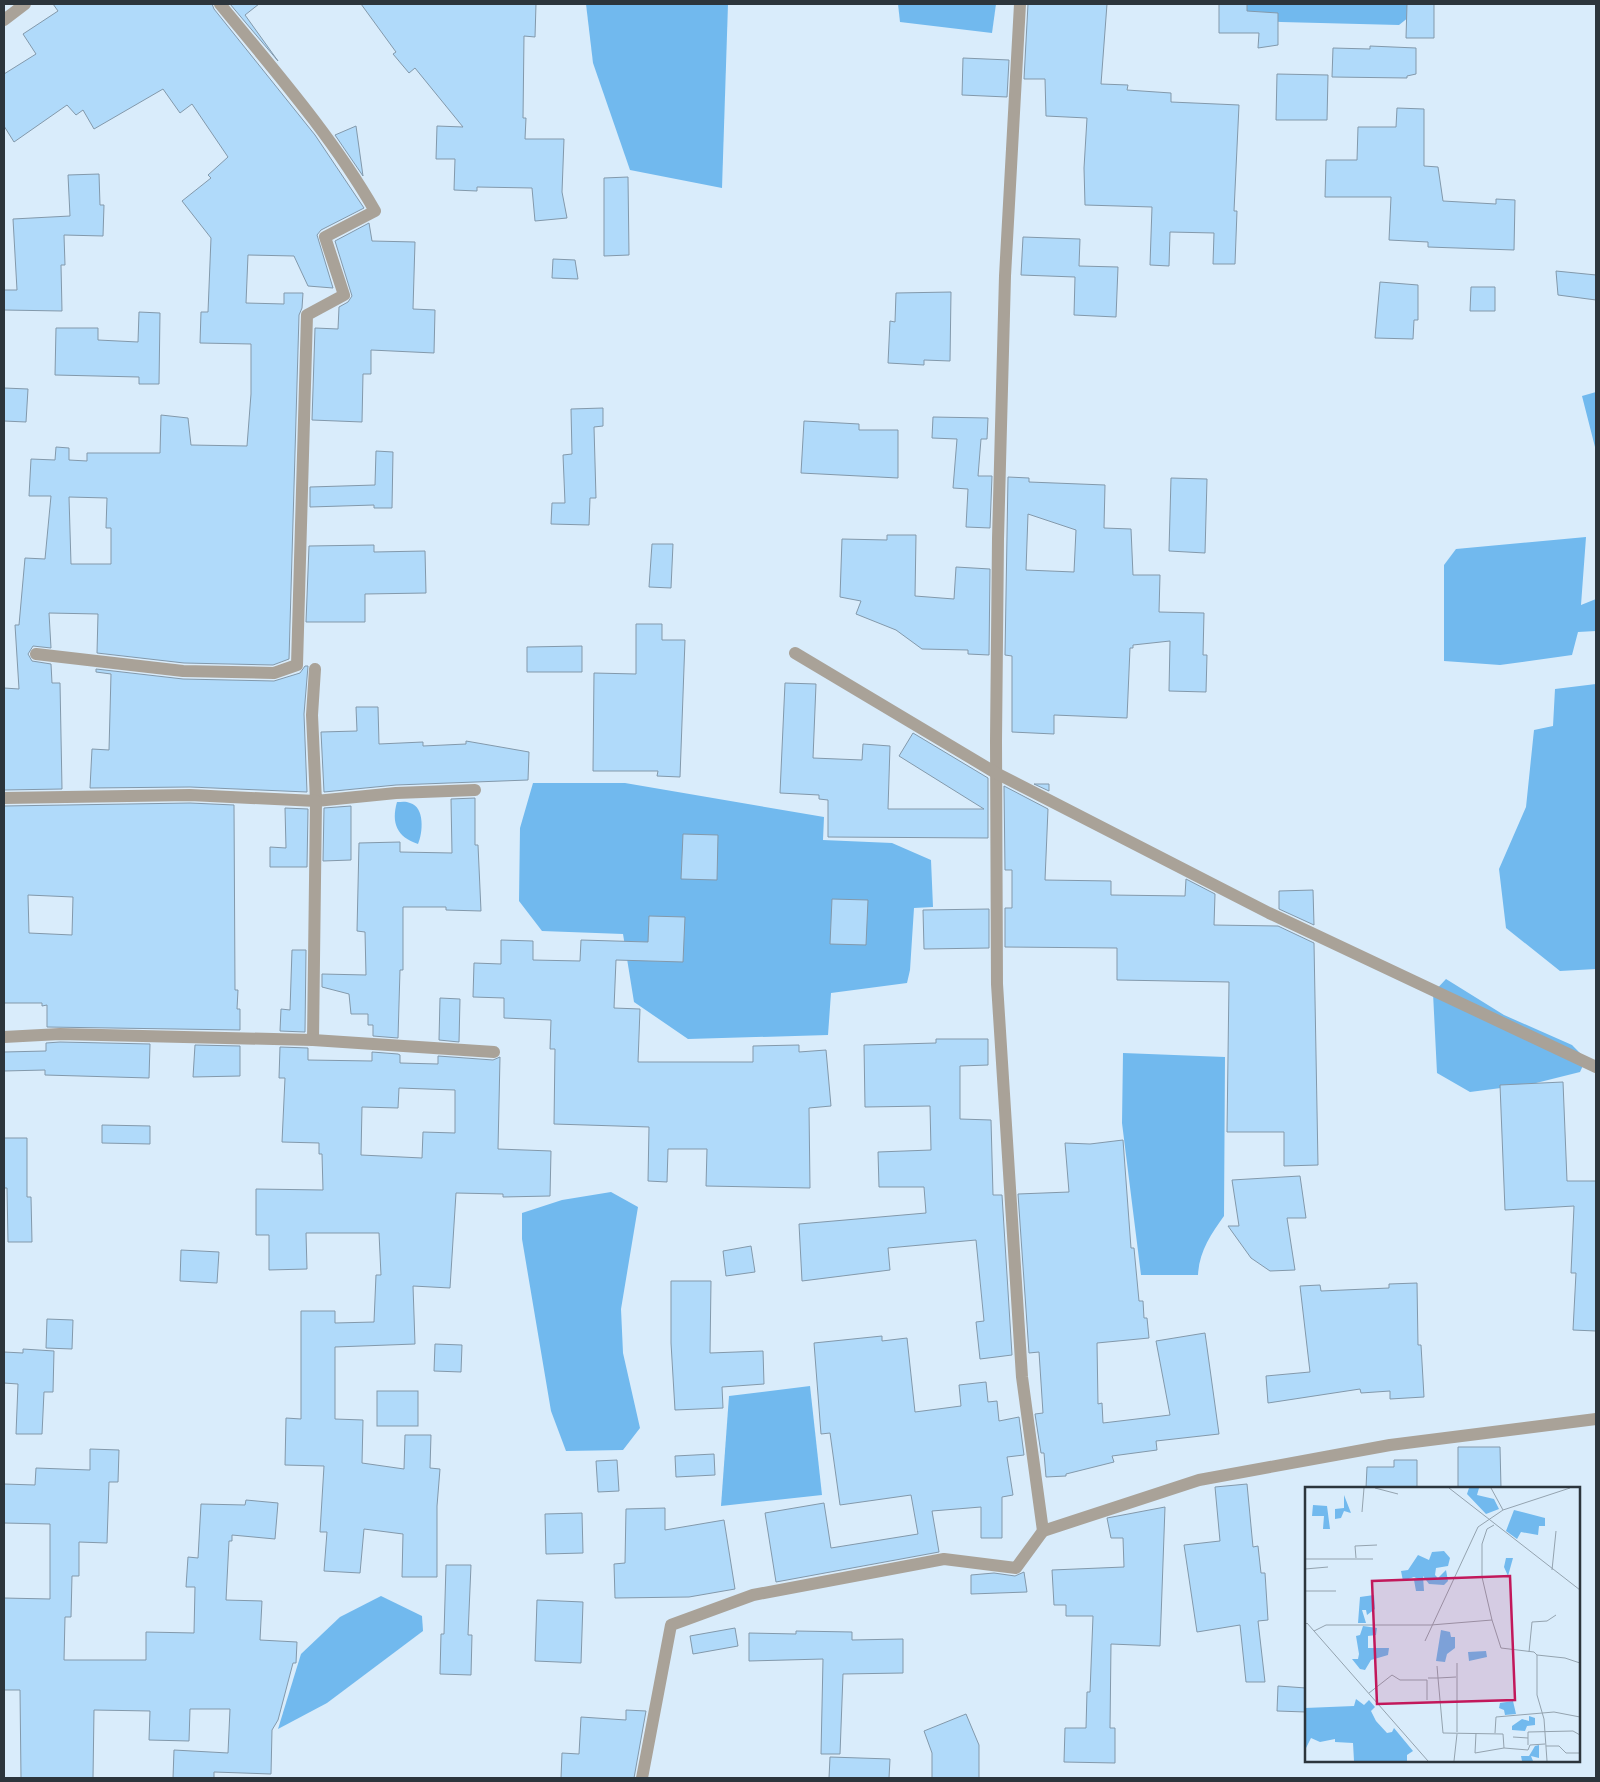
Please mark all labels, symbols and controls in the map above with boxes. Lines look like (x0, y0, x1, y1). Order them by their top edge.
inset map (1305, 1487, 1580, 1762)

